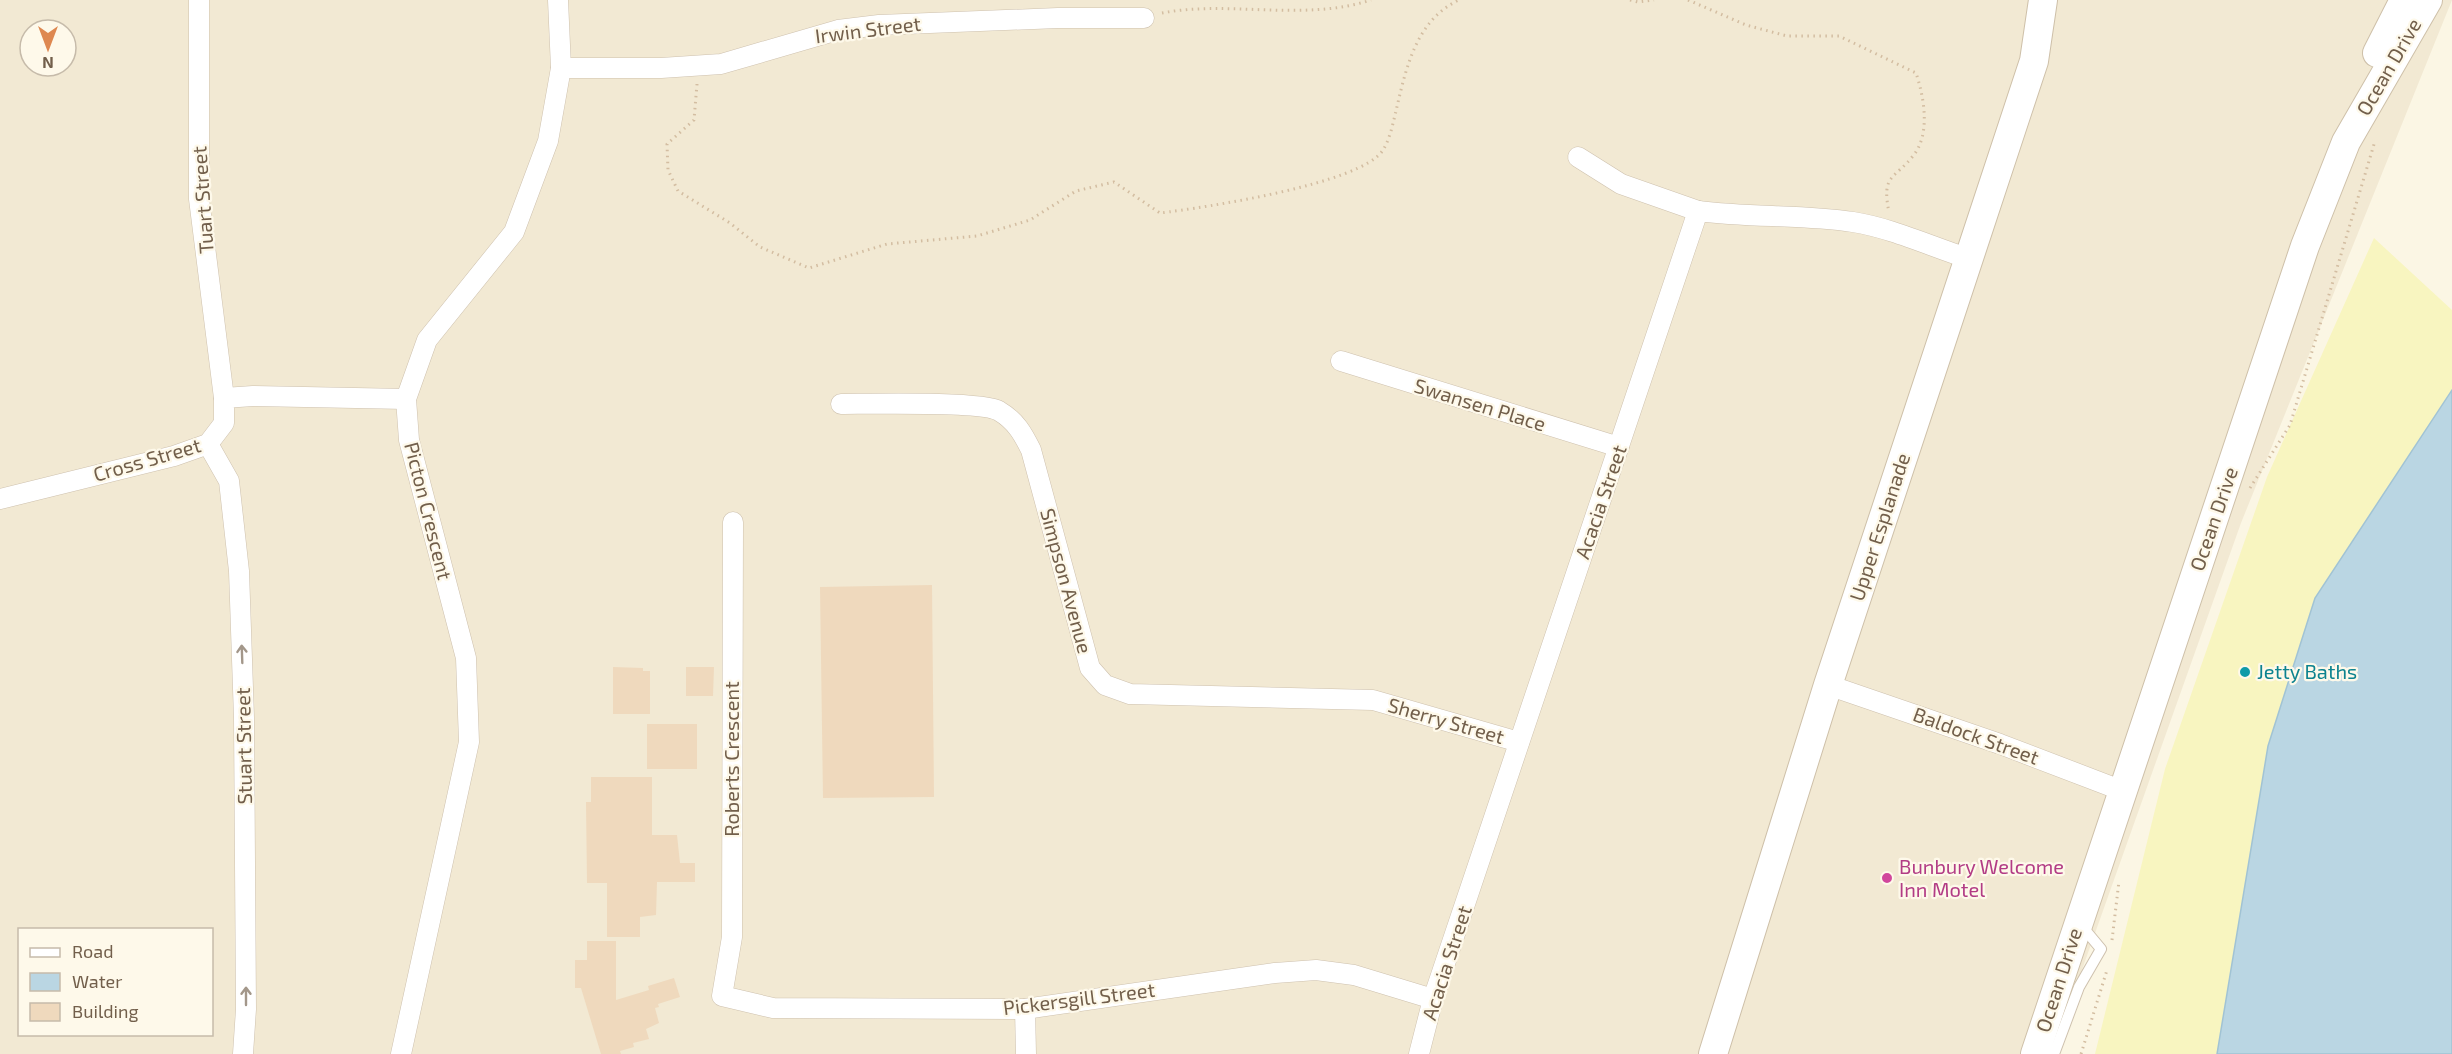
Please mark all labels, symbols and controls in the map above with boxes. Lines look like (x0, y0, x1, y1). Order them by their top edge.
street label: Irwin Street (814, 11, 922, 47)
street label: Ocean Drive (2351, 14, 2426, 119)
north arrow (18, 18, 78, 78)
text: N (42, 54, 54, 73)
street label: Tuart Street (186, 145, 218, 255)
street label: Swansen Place (1412, 373, 1549, 435)
street label: Cross Street (90, 432, 204, 486)
street label: Picton Crescent (400, 439, 458, 583)
street label: Acacia Street (1569, 441, 1631, 562)
street label: Upper Esplanade (1844, 450, 1914, 604)
street label: Ocean Drive (2184, 464, 2242, 574)
street label: Simpson Avenue (1036, 505, 1098, 656)
one-way arrow (237, 644, 248, 664)
place label: Jetty Baths (2257, 659, 2357, 683)
marker: Jetty Baths (2238, 665, 2252, 679)
street label: Roberts Crescent (719, 681, 743, 837)
street label: Stuart Street (230, 687, 256, 805)
street label: Sherry Street (1385, 692, 1508, 748)
street label: Baldock Street (1910, 701, 2043, 769)
place label: Bunbury Welcome Inn Motel (1899, 854, 2064, 901)
marker: Bunbury Welcome Inn Motel (1880, 871, 1894, 885)
street label: Acacia Street (1416, 902, 1476, 1023)
street label: Ocean Drive (2030, 924, 2086, 1035)
legend (18, 928, 213, 1036)
text: Road (72, 940, 113, 962)
text: Water (72, 970, 122, 992)
street label: Pickersgill Street (1002, 977, 1157, 1019)
one-way arrow (240, 986, 252, 1006)
text: Building (72, 1000, 139, 1022)

